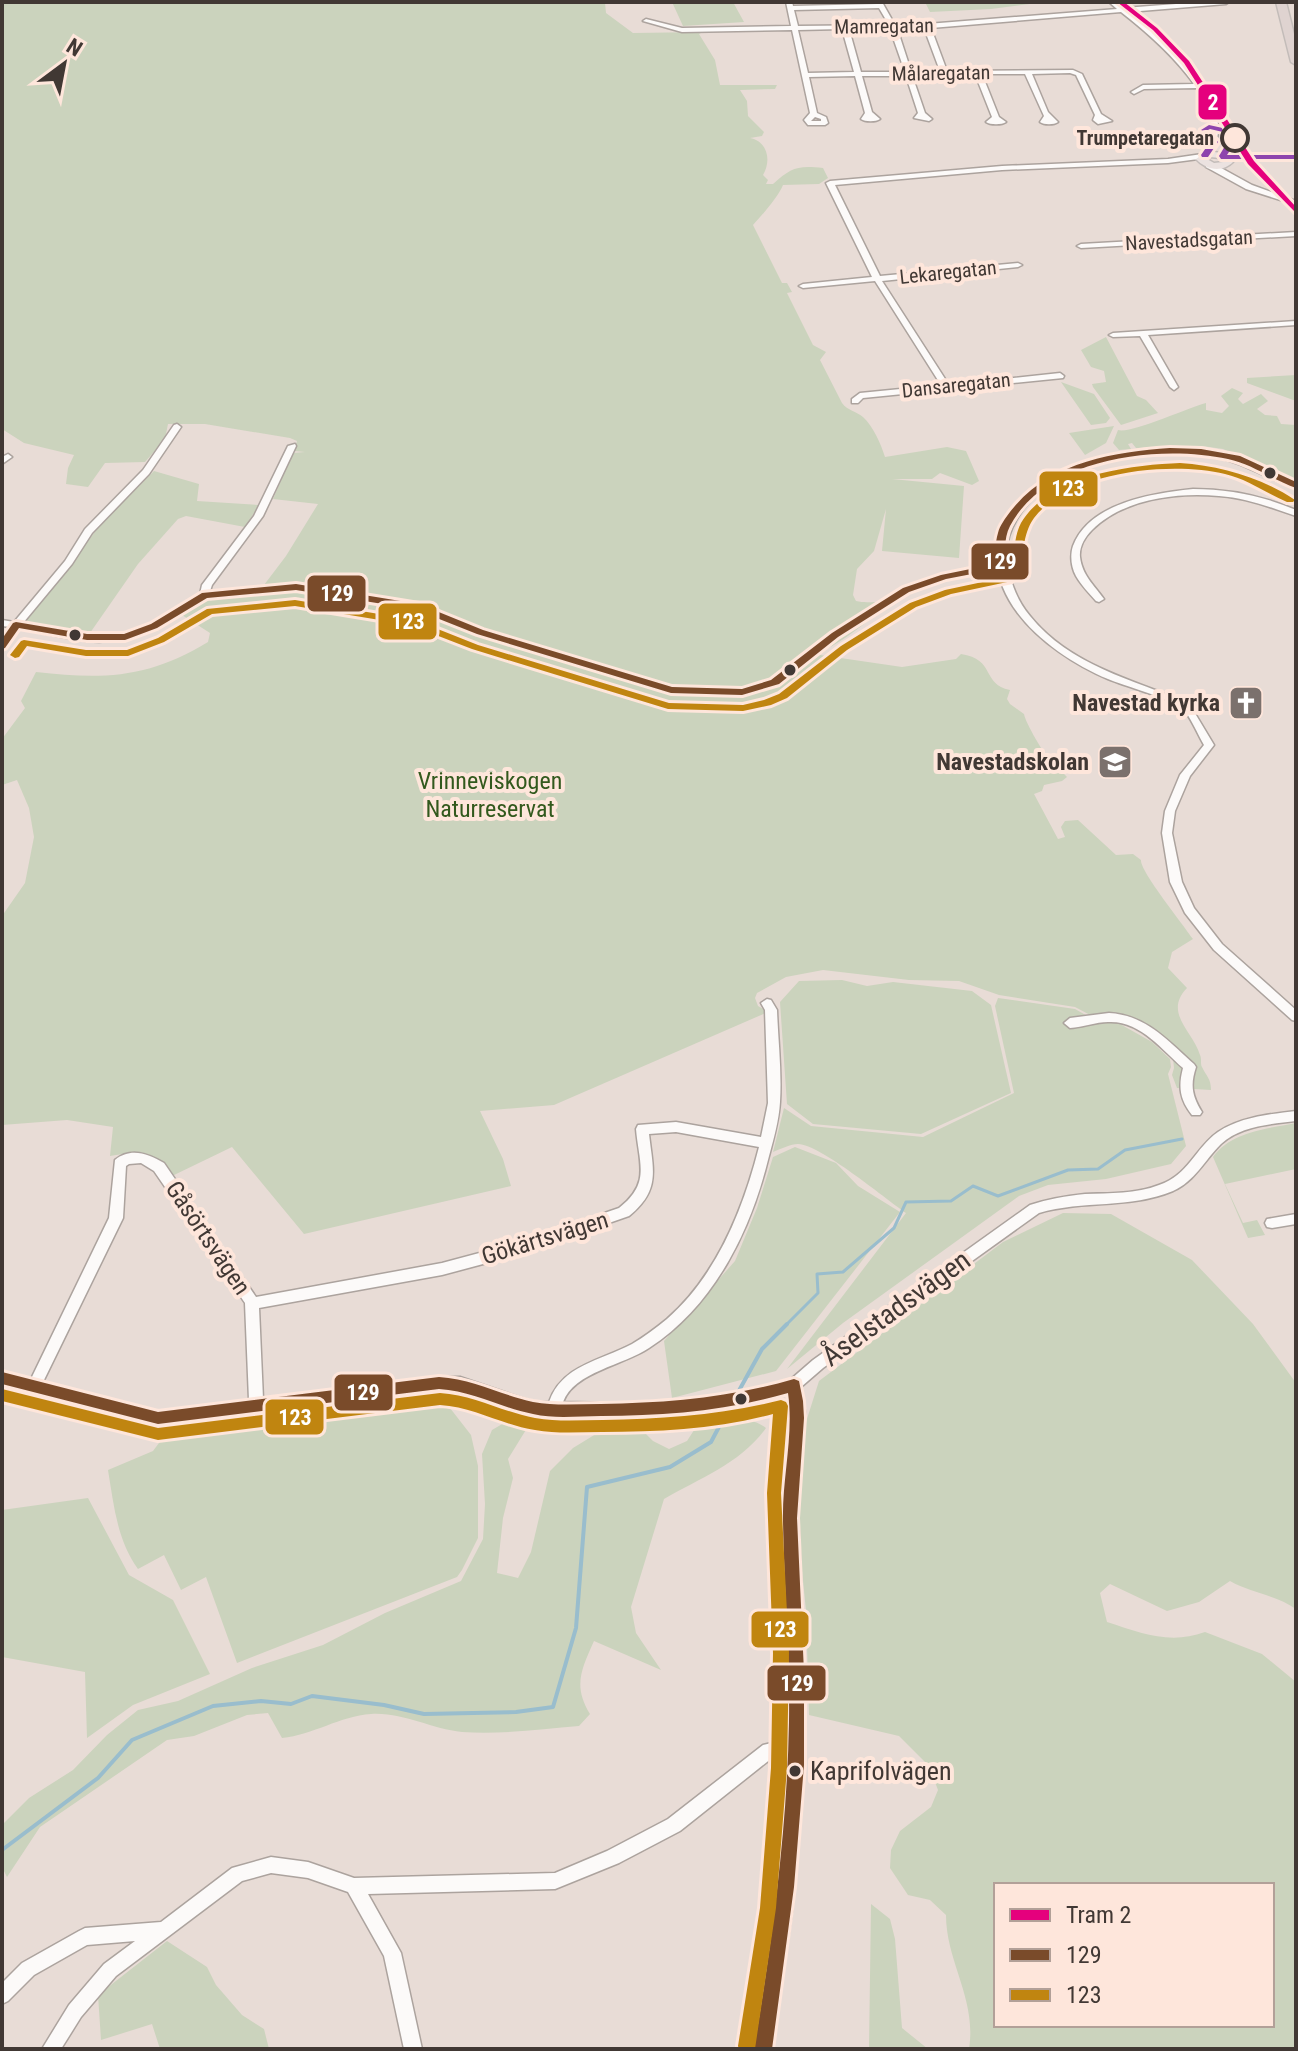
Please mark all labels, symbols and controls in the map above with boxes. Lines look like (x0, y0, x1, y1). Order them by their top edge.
street label: Mamregatan (834, 13, 934, 39)
north arrow (24, 24, 104, 104)
text: N (62, 33, 87, 62)
street label: Målaregatan (891, 60, 991, 86)
line badge: 2 (1197, 83, 1228, 121)
text: 2 (1207, 90, 1219, 115)
marker: Trumpetaregatan (1221, 124, 1249, 152)
place label: Trumpetaregatan (1077, 126, 1214, 150)
street label: Navestadsgatan (1124, 225, 1254, 255)
street label: Lekaregatan (898, 255, 998, 289)
street label: Dansaregatan (900, 367, 1012, 403)
unlabelled marker (1262, 465, 1278, 481)
line badge: 123 (1038, 470, 1099, 508)
text: 123 (1051, 476, 1085, 501)
line badge: 129 (970, 542, 1030, 581)
text: 129 (983, 549, 1017, 574)
line badge: 129 (306, 574, 367, 613)
text: 129 (320, 581, 354, 606)
line badge: 123 (377, 602, 438, 641)
text: 123 (391, 609, 425, 634)
unlabelled marker (67, 627, 83, 643)
unlabelled marker (782, 662, 798, 678)
church icon: Navestad kyrka (1227, 684, 1265, 722)
place label: Navestad kyrka (1072, 689, 1220, 717)
school or university icon: Navestadskolan (1096, 743, 1134, 781)
place label: Navestadskolan (936, 748, 1089, 776)
park label: Vrinneviskogen Naturreservat (418, 767, 562, 823)
street label: Gåsörtsvägen (160, 1176, 256, 1300)
street label: Gökärtsvägen (478, 1205, 612, 1271)
street label: Åselstadsvägen (815, 1242, 977, 1373)
line badge: 129 (333, 1373, 394, 1412)
text: 129 (346, 1380, 380, 1405)
unlabelled marker (733, 1391, 749, 1407)
line badge: 123 (264, 1398, 325, 1436)
text: 123 (278, 1405, 312, 1430)
line badge: 123 (750, 1610, 810, 1649)
text: 123 (763, 1617, 797, 1642)
line badge: 129 (766, 1664, 827, 1702)
text: 129 (780, 1671, 814, 1696)
place label: Kaprifolvägen (810, 1756, 952, 1786)
marker: Kaprifolvägen (787, 1763, 803, 1779)
legend (994, 1883, 1274, 2027)
text: Tram 2 (1066, 1901, 1131, 1929)
text: 129 (1066, 1941, 1102, 1969)
text: 123 (1066, 1981, 1102, 2009)

